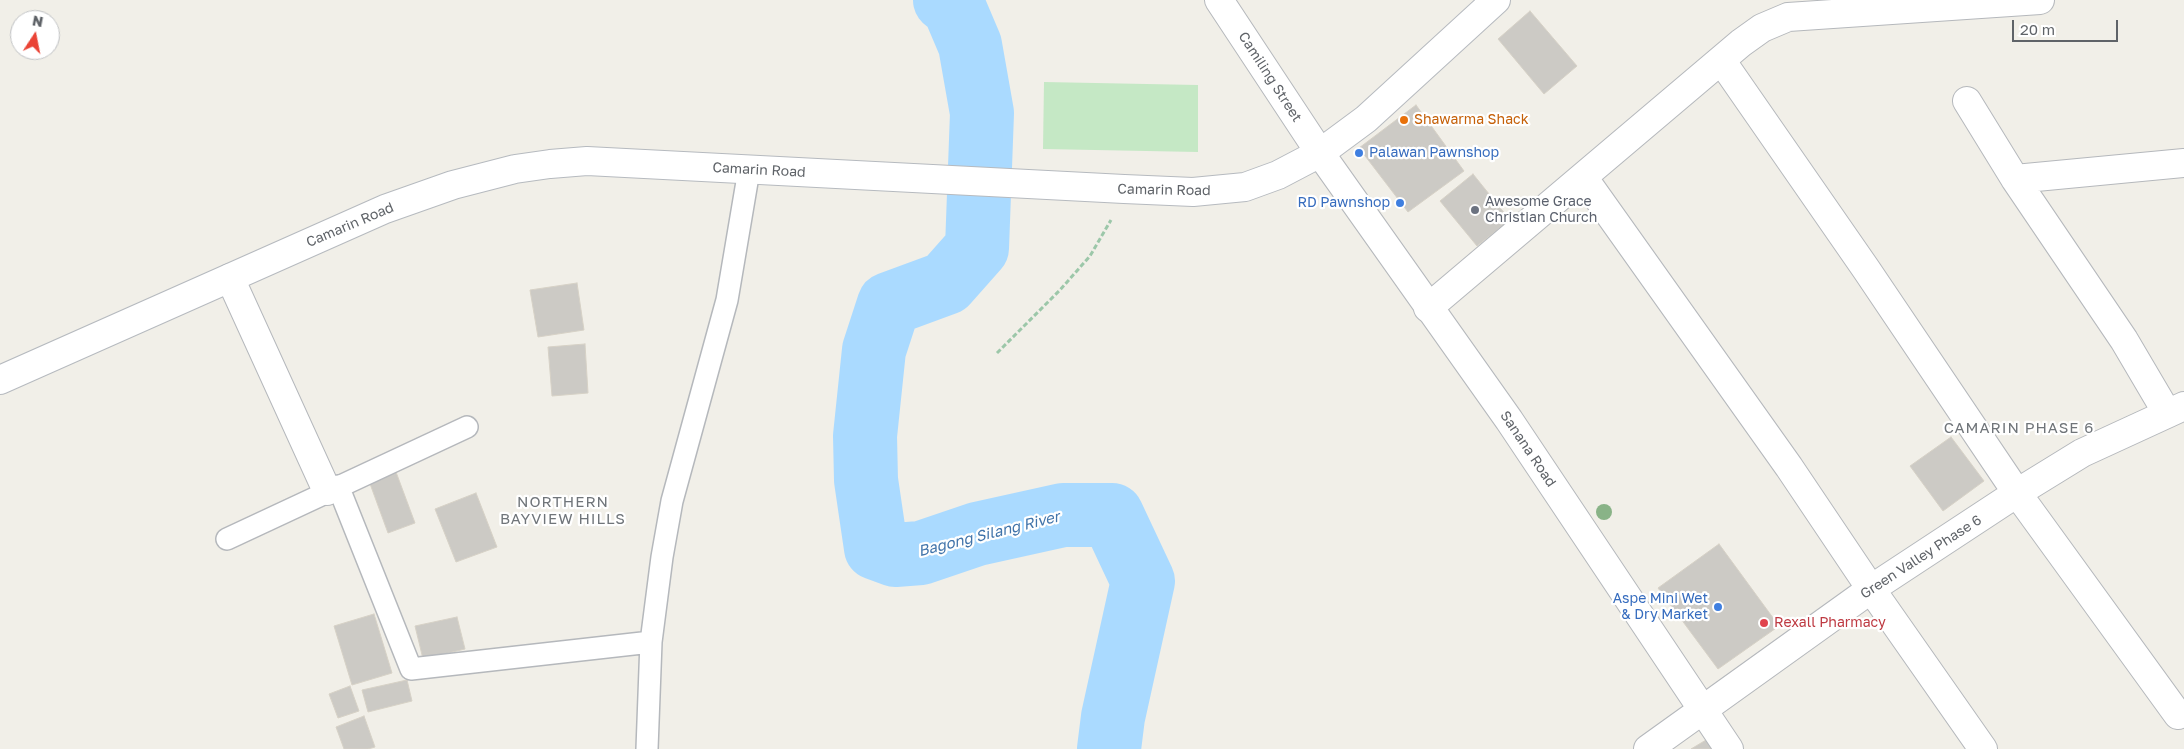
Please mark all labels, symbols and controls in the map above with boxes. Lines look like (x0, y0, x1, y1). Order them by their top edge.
north arrow (10, 10, 60, 60)
scale bar (2014, 10, 2120, 42)
text: N (31, 11, 45, 30)
text: 20 m (2020, 20, 2055, 38)
street label: Camiling Street (1235, 29, 1305, 125)
place label: Shawarma Shack (1414, 112, 1529, 128)
marker: Shawarma Shack (1398, 114, 1410, 126)
place label: Palawan Pawnshop (1369, 145, 1499, 161)
marker: Palawan Pawnshop (1353, 147, 1365, 159)
street label: Camarin Road (712, 159, 806, 181)
street label: Camarin Road (1117, 181, 1211, 199)
place label: Awesome Grace Christian Church (1485, 194, 1597, 226)
place label: RD Pawnshop (1297, 195, 1390, 211)
marker: RD Pawnshop (1394, 197, 1406, 209)
street label: Camarin Road (304, 199, 396, 251)
marker: Awesome Grace Christian Church (1469, 204, 1481, 216)
street label: Sanana Road (1497, 408, 1559, 490)
district label: CAMARIN PHASE 6 (1942, 419, 2096, 437)
district label: NORTHERN BAYVIEW HILLS (498, 493, 628, 528)
water label: Bagong Silang River (917, 508, 1061, 560)
street label: Green Valley Phase 6 (1857, 512, 1985, 602)
place label: Aspe Mini Wet & Dry Market (1613, 591, 1708, 624)
marker: Aspe Mini Wet & Dry Market (1712, 601, 1724, 613)
place label: Rexall Pharmacy (1774, 615, 1886, 631)
marker: Rexall Pharmacy (1758, 617, 1770, 629)

